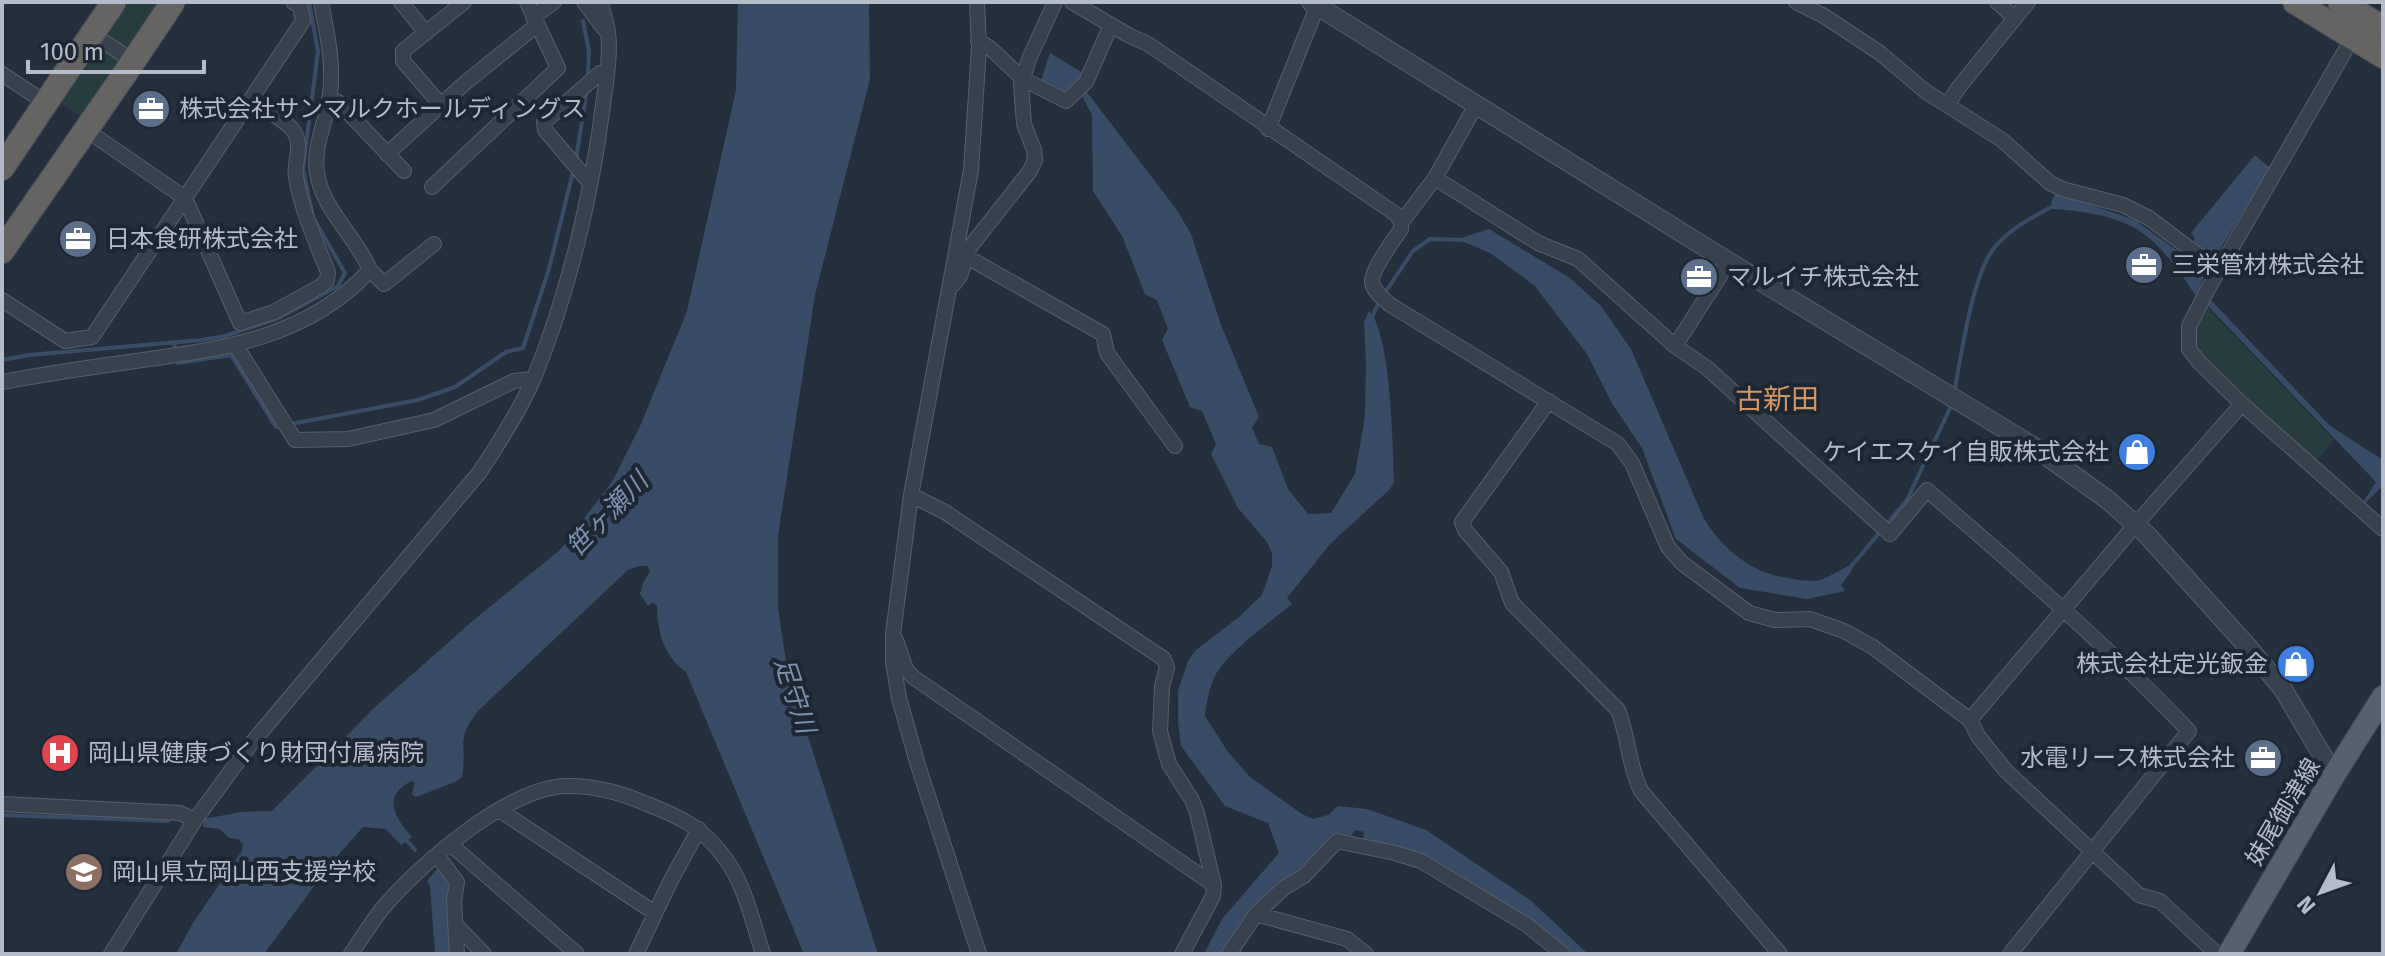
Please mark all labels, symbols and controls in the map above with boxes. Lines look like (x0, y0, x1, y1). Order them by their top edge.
scale bar (28, 24, 204, 74)
text: 100 m (40, 38, 104, 66)
office icon: 株式会社サンマルクホールディングス (130, 88, 172, 130)
place label: 株式会社サンマルクホールディングス (179, 95, 585, 123)
office icon: 日本食研株式会社 (57, 218, 99, 260)
place label: 日本食研株式会社 (106, 225, 298, 253)
office icon: 三栄管材株式会社 (2123, 244, 2165, 286)
place label: 三栄管材株式会社 (2172, 251, 2364, 279)
office icon: マルイチ株式会社 (1678, 256, 1720, 298)
place label: マルイチ株式会社 (1727, 263, 1919, 291)
district label: 古新田 (1735, 383, 1819, 416)
shop icon: ケイエスケイ自販株式会社 (2116, 431, 2158, 473)
place label: ケイエスケイ自販株式会社 (1822, 438, 2109, 466)
water label: 笹ヶ瀬川 (560, 464, 657, 563)
shop icon: 株式会社定光鈑金 (2275, 643, 2317, 685)
place label: 株式会社定光鈑金 (2076, 650, 2268, 678)
water label: 足守川 (768, 653, 822, 740)
hospital icon: 岡山県健康づくり財団付属病院 (39, 732, 81, 774)
office icon: 水電リース株式会社 (2242, 737, 2284, 779)
place label: 岡山県健康づくり財団付属病院 (88, 739, 424, 767)
place label: 水電リース株式会社 (2020, 744, 2235, 772)
street label: 妹尾御津線 (2240, 753, 2326, 871)
school or university icon: 岡山県立岡山西支援学校 (63, 851, 105, 893)
north arrow (2281, 852, 2361, 932)
place label: 岡山県立岡山西支援学校 (112, 858, 376, 886)
text: N (2291, 890, 2321, 919)

